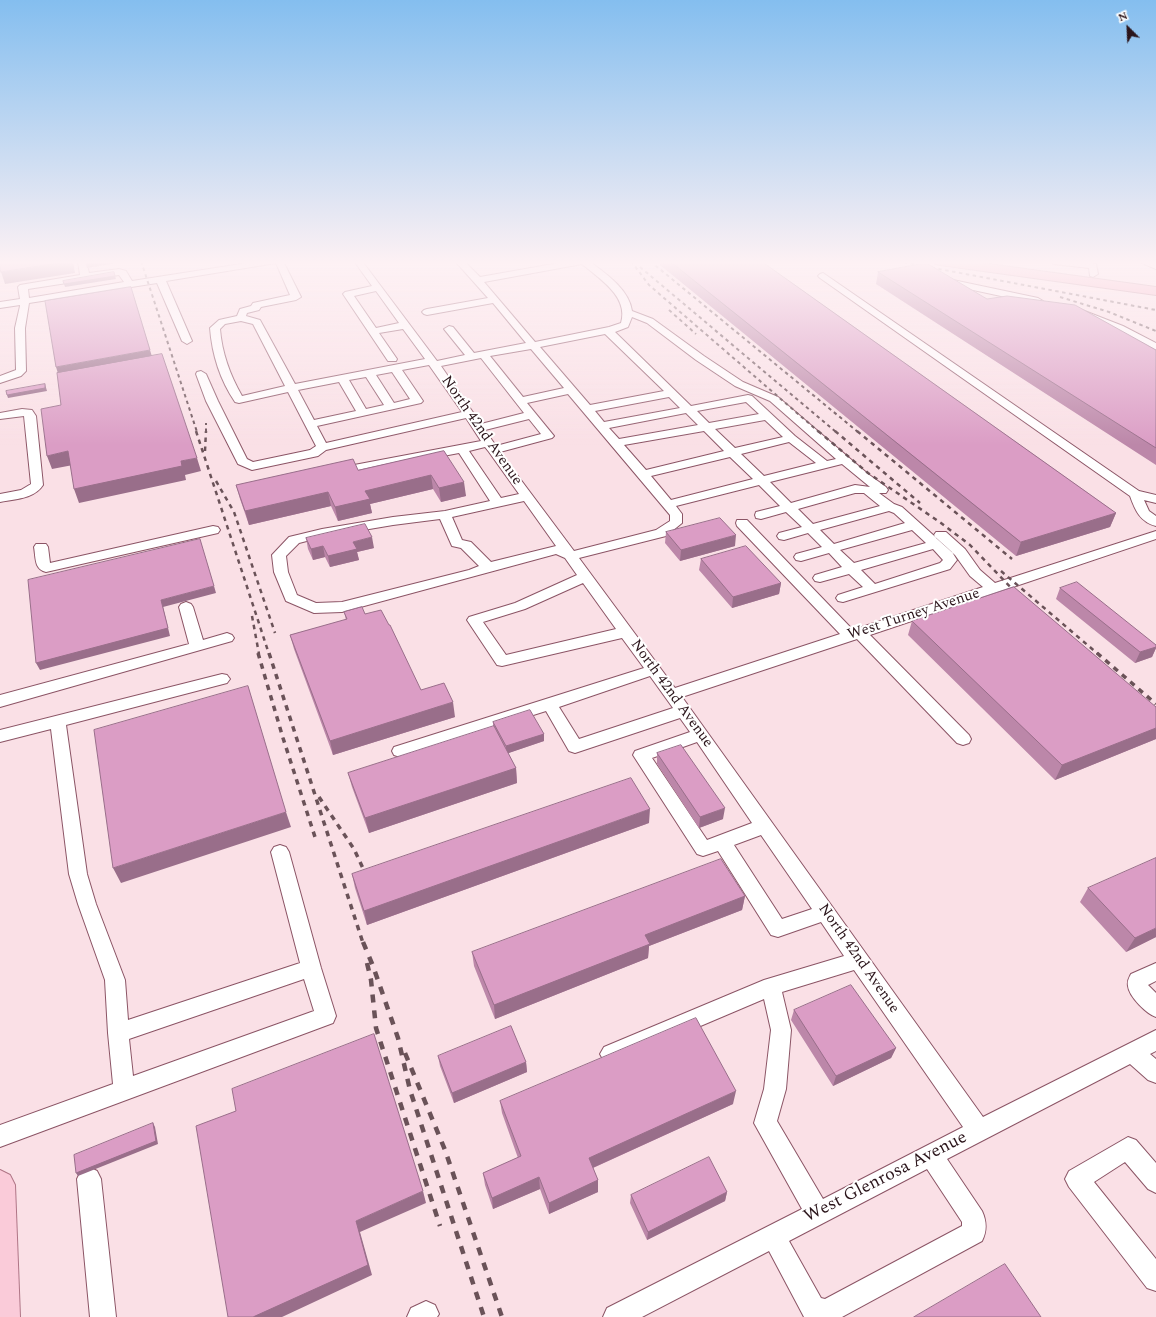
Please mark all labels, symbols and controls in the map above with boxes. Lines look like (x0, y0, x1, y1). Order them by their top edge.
text: N (1115, 7, 1130, 26)
north arrow (1108, 8, 1148, 48)
street label: North 42nd Avenue (437, 373, 525, 489)
street label: West Turney Avenue (846, 585, 982, 645)
street label: North 42nd Avenue (626, 636, 716, 752)
street label: North 42nd Avenue (814, 901, 902, 1017)
street label: West Glenrosa Avenue (801, 1127, 971, 1229)

